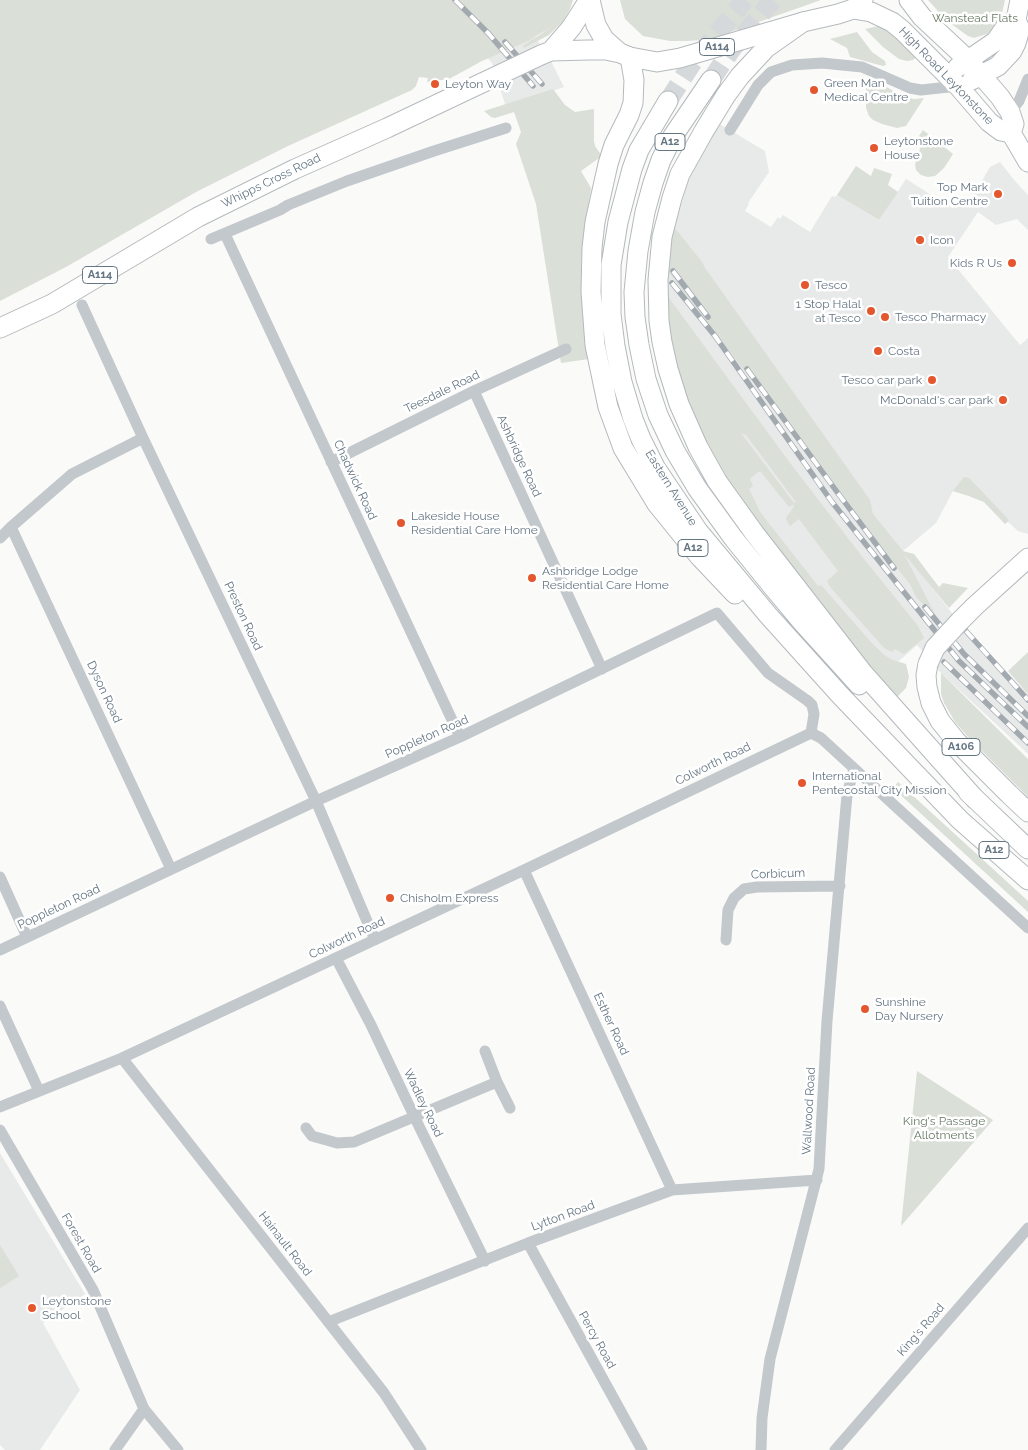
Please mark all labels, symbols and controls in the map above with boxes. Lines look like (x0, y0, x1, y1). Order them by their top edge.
park label: Wanstead Flats (932, 11, 1018, 25)
street label: High Road Leytonstone (896, 24, 996, 128)
road number: A114 (700, 38, 734, 56)
place label: Green Man Medical Centre (824, 76, 908, 104)
place label: Leyton Way (445, 77, 511, 91)
marker: Leyton Way (429, 78, 441, 90)
marker: Green Man Medical Centre (808, 84, 820, 96)
road number: A12 (655, 134, 685, 150)
place label: Leytonstone House (884, 134, 953, 162)
marker: Leytonstone House (868, 142, 880, 154)
street label: Whipps Cross Road (219, 151, 323, 211)
place label: Top Mark Tuition Centre (911, 180, 988, 208)
marker: Top Mark Tuition Centre (992, 188, 1004, 200)
place label: Icon (930, 233, 954, 247)
marker: Icon (914, 234, 926, 246)
place label: Kids R Us (950, 256, 1002, 270)
marker: Kids R Us (1006, 257, 1018, 269)
road number: A114 (82, 266, 118, 284)
place label: Tesco (815, 278, 847, 292)
marker: Tesco (799, 279, 811, 291)
place label: 1 Stop Halal at Tesco (796, 297, 861, 325)
marker: 1 Stop Halal at Tesco (865, 305, 877, 317)
place label: Tesco Pharmacy (895, 310, 986, 324)
marker: Tesco Pharmacy (879, 311, 891, 323)
place label: Costa (888, 344, 920, 358)
marker: Costa (872, 345, 884, 357)
street label: Teesdale Road (402, 368, 482, 416)
place label: Tesco car park (842, 373, 922, 387)
marker: Tesco car park (926, 374, 938, 386)
place label: McDonald's car park (880, 393, 993, 407)
marker: McDonald's car park (997, 394, 1009, 406)
street label: Ashbridge Road (494, 413, 544, 499)
street label: Chadwick Road (330, 438, 380, 522)
street label: Eastern Avenue (642, 447, 700, 529)
place label: Lakeside House Residential Care Home (411, 509, 538, 537)
marker: Lakeside House Residential Care Home (395, 517, 407, 529)
road number: A12 (678, 540, 708, 556)
place label: Ashbridge Lodge Residential Care Home (542, 564, 669, 592)
marker: Ashbridge Lodge Residential Care Home (526, 572, 538, 584)
street label: Preston Road (221, 579, 265, 653)
street label: Dyson Road (83, 659, 125, 725)
street label: Poppleton Road (383, 712, 471, 762)
road number: A106 (942, 739, 980, 756)
street label: Colworth Road (673, 740, 753, 788)
place label: International Pentecostal City Mission (812, 769, 947, 797)
marker: International Pentecostal City Mission (796, 777, 808, 789)
road number: A12 (979, 842, 1009, 858)
street label: Corbicum (751, 866, 805, 882)
street label: Poppleton Road (15, 882, 103, 932)
place label: Chisholm Express (400, 891, 499, 905)
marker: Chisholm Express (384, 892, 396, 904)
street label: Colworth Road (307, 914, 387, 962)
street label: Esther Road (590, 991, 632, 1057)
place label: Sunshine Day Nursery (875, 995, 944, 1023)
marker: Sunshine Day Nursery (859, 1003, 871, 1015)
street label: Wadley Road (400, 1066, 446, 1140)
street label: Wallwood Road (800, 1067, 818, 1155)
park label: King's Passage Allotments (903, 1114, 985, 1142)
street label: Lytton Road (529, 1198, 597, 1234)
street label: Hainault Road (255, 1209, 315, 1279)
street label: Forest Road (58, 1211, 104, 1275)
place label: Leytonstone School (42, 1294, 111, 1322)
street label: King's Road (894, 1301, 948, 1359)
marker: Leytonstone School (26, 1302, 38, 1314)
street label: Percy Road (575, 1309, 619, 1371)

